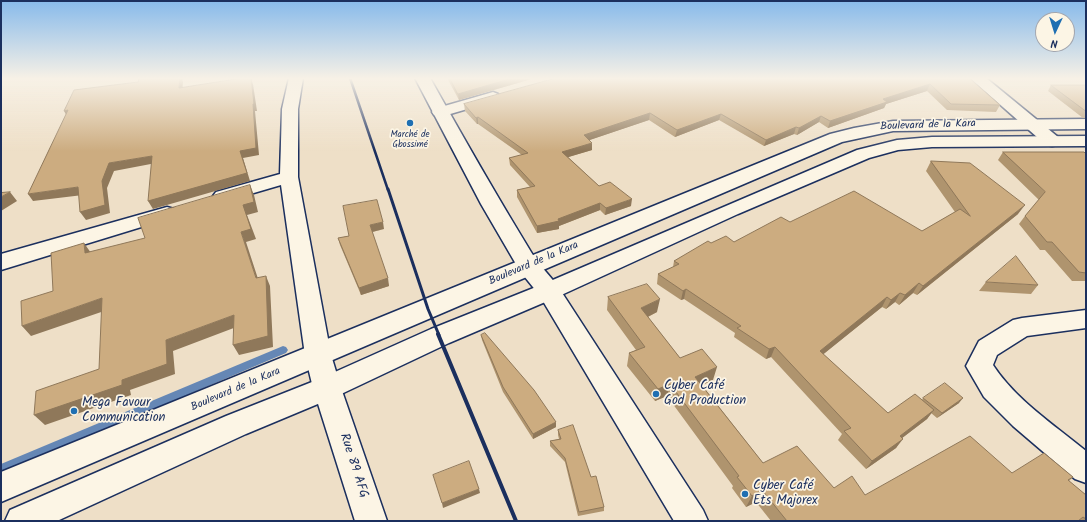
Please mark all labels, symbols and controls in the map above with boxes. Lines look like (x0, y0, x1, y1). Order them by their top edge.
north arrow (1035, 12, 1075, 52)
text: N (1050, 34, 1058, 52)
marker: Marché de Gbossimé (405, 118, 415, 128)
street label: Boulevard de la Kara (880, 118, 976, 134)
place label: Marché de Gbossimé (390, 130, 430, 151)
street label: Boulevard de la Kara (487, 239, 581, 289)
street label: Boulevard de la Kara (189, 365, 283, 415)
place label: Cyber Café God Production (664, 379, 746, 410)
marker: Cyber Café God Production (651, 389, 661, 399)
place label: Mega Favour Communication (82, 396, 165, 427)
marker: Mega Favour Communication (69, 406, 79, 416)
street label: Rue 89 AFG (335, 432, 371, 500)
place label: Cyber Café Ets Majorex (753, 479, 818, 510)
marker: Cyber Café Ets Majorex (740, 489, 750, 499)

